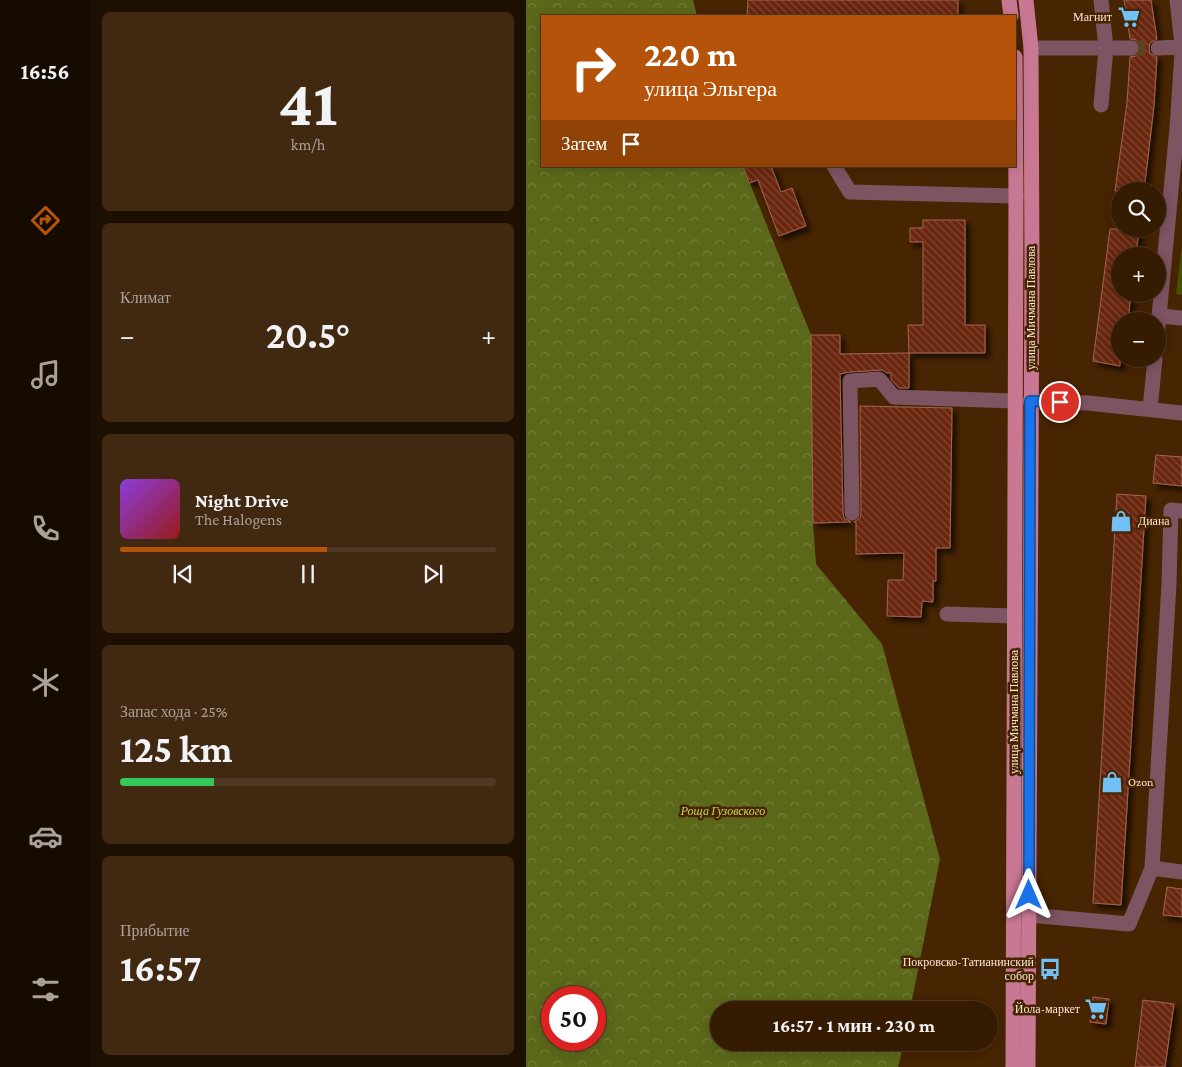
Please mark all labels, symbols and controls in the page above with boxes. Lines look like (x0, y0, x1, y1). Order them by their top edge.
supermarket icon: Магнит (1116, 4, 1142, 30)
place label: Магнит (1073, 10, 1113, 24)
icon: right (561, 35, 626, 100)
text: 220 m (644, 35, 737, 74)
text: 16:56 (20, 59, 70, 84)
text: 41 (278, 67, 338, 139)
text: улица Эльгера (644, 76, 777, 101)
icon: arrive (617, 130, 645, 158)
text: Затем (561, 133, 607, 154)
text: km/h (291, 136, 325, 153)
map controls (1111, 182, 1166, 367)
button: search (1111, 182, 1166, 237)
icon: directions (28, 203, 63, 238)
street label: улица Мичмана Павлова (1024, 245, 1038, 370)
button: + (1111, 247, 1166, 302)
text: Климат (120, 289, 171, 306)
button: − (1111, 312, 1166, 367)
text: 20.5° (266, 314, 350, 356)
text: − (120, 320, 135, 351)
text: + (481, 320, 496, 351)
icon: music (28, 357, 63, 392)
pin (1039, 381, 1081, 423)
icon: arrive (1046, 388, 1074, 416)
text: Night Drive (195, 490, 288, 511)
shop icon: Диана (1108, 508, 1134, 534)
icon: phone (28, 511, 63, 546)
text: The Halogens (195, 511, 282, 528)
place label: Диана (1138, 514, 1170, 528)
icon: previous (169, 560, 197, 588)
icon: pause (294, 560, 322, 588)
icon: next (419, 560, 447, 588)
street label: улица Мичмана Павлова (1007, 649, 1021, 774)
icon: climate (28, 665, 63, 700)
text: Запас хода · 25% (120, 703, 228, 720)
text: 125 km (120, 728, 232, 770)
shop icon: Ozon (1099, 769, 1125, 795)
place label: Ozon (1128, 775, 1154, 789)
park label: Роща Гузовского (680, 804, 765, 818)
icon: car (28, 819, 63, 854)
position arrow (1002, 868, 1054, 920)
text: Прибытие (120, 922, 190, 939)
text: 16:57 (120, 947, 202, 989)
place label: Покровско-Татианинский собор (903, 955, 1035, 983)
bus stop icon: Покровско-Татианинский собор (1037, 956, 1063, 982)
icon: filters (28, 972, 63, 1007)
speed limit sign: 50 (541, 986, 606, 1051)
supermarket icon: Йола-маркет (1083, 996, 1109, 1022)
place label: Йола-маркет (1015, 1002, 1081, 1016)
text: 16:57 · 1 мин · 230 m (773, 1015, 935, 1036)

